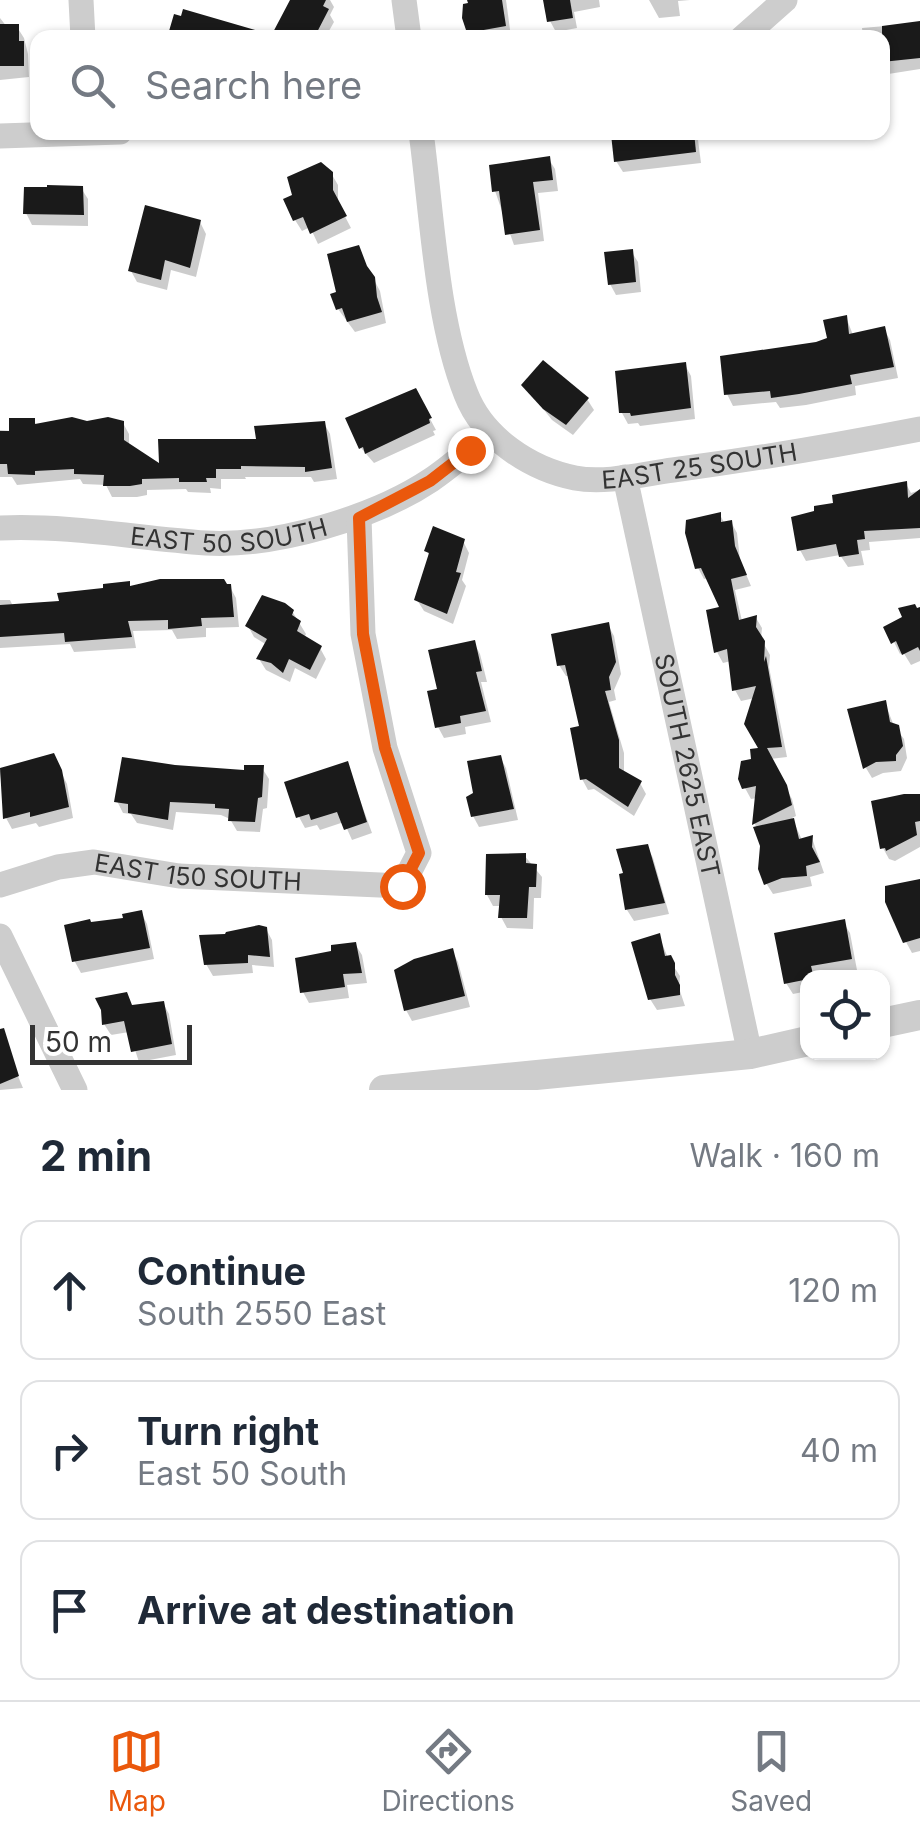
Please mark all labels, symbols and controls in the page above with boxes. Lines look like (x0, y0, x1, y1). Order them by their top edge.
search box (30, 30, 890, 140)
icon: search (65, 58, 120, 113)
text: Search here (145, 62, 362, 108)
route end (448, 428, 494, 474)
street label: EAST 25 SOUTH (600, 437, 799, 495)
street label: EAST 50 SOUTH (129, 512, 331, 558)
street label: SOUTH 2625 EAST (649, 651, 726, 880)
street label: EAST 150 SOUTH (92, 847, 302, 896)
route start (380, 864, 426, 910)
map controls (800, 970, 890, 1060)
button: locate (800, 970, 890, 1060)
scale bar (30, 1020, 192, 1064)
text: 50 m (45, 1025, 112, 1059)
text: 2 min (40, 1130, 152, 1181)
text: Walk · 160 m (690, 1136, 880, 1175)
text: Continue (137, 1248, 306, 1294)
icon: ahead (42, 1263, 97, 1318)
text: 120 m (788, 1271, 878, 1310)
text: South 2550 East (137, 1294, 386, 1333)
text: Turn right (137, 1408, 319, 1454)
icon: right (42, 1423, 97, 1478)
text: 40 m (800, 1431, 878, 1470)
text: East 50 South (137, 1454, 347, 1493)
icon: arrive (42, 1583, 97, 1638)
text: Arrive at destination (137, 1587, 515, 1633)
tab: Map (108, 1724, 166, 1818)
tab: Directions (381, 1724, 515, 1818)
tab: Saved (730, 1724, 812, 1818)

